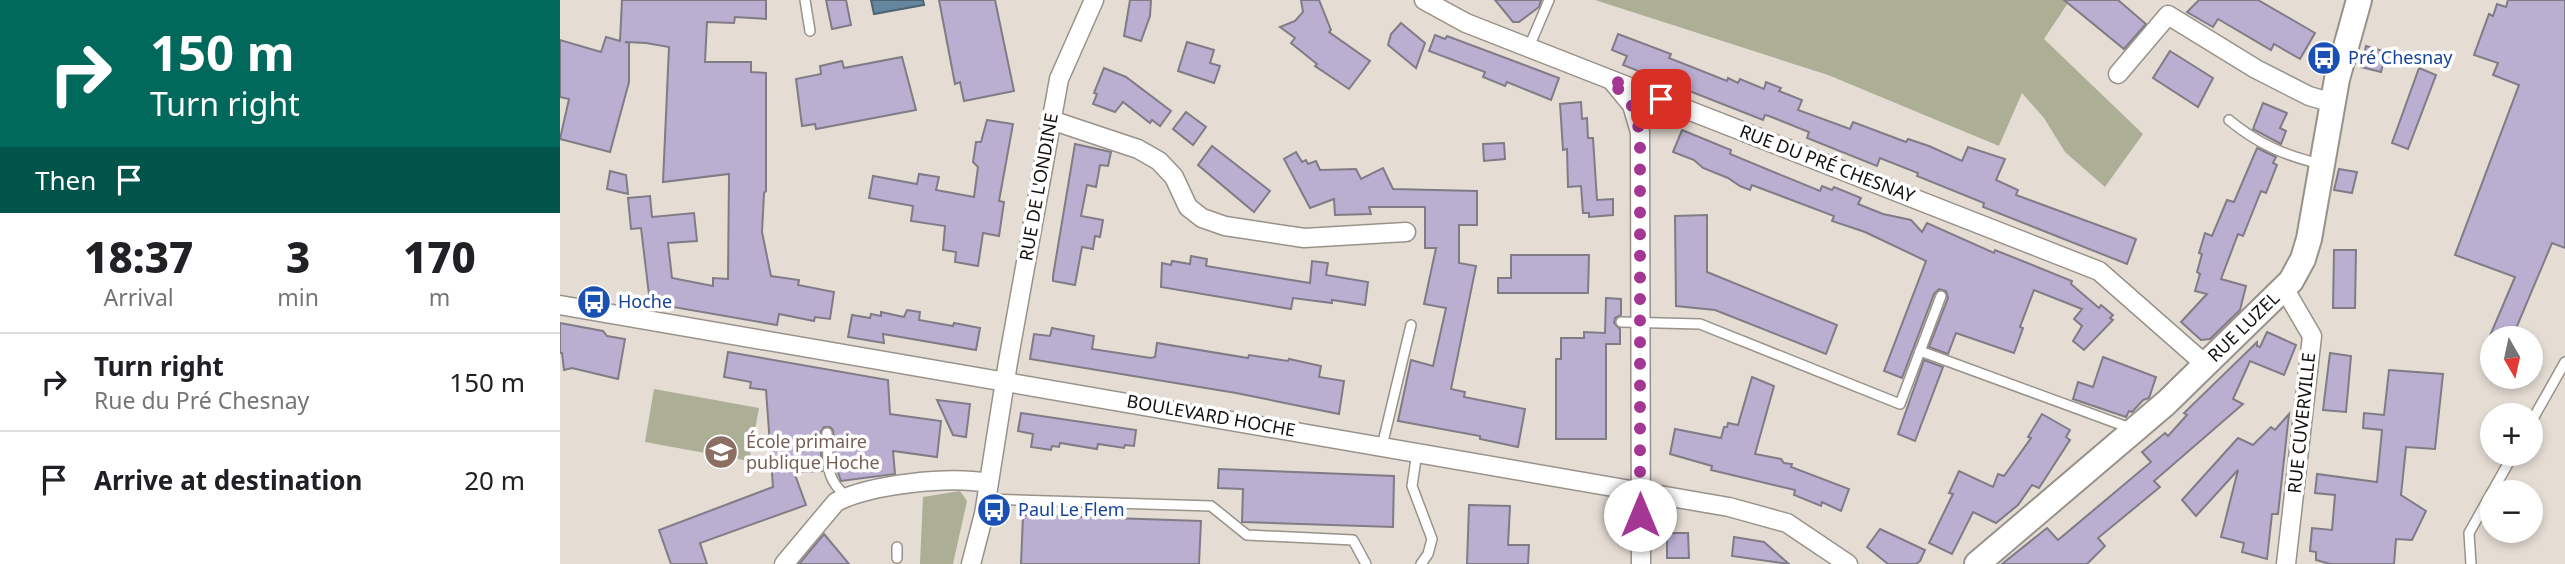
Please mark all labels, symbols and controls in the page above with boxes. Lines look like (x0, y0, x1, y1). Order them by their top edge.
text: 150 m (150, 19, 295, 85)
icon: right (35, 28, 126, 119)
bus stop icon: Pré Chesnay (2305, 39, 2343, 77)
place label: Pré Chesnay (2348, 45, 2453, 69)
pin (1631, 69, 1691, 129)
icon: arrive (1642, 80, 1680, 118)
text: Turn right (150, 82, 300, 125)
street label: RUE DE L'ONDINE (1013, 111, 1063, 263)
street label: RUE DU PRÉ CHESNAY (1736, 119, 1919, 208)
icon: arrive (110, 161, 148, 199)
text: Then (35, 162, 96, 198)
text: 18:37 (84, 228, 193, 285)
text: 3 (286, 228, 310, 285)
text: 170 (403, 228, 476, 285)
text: Arrival (104, 281, 174, 313)
text: min (277, 281, 319, 313)
text: m (429, 281, 450, 313)
bus stop icon: Hoche (575, 283, 613, 321)
street label: RUE LUZEL (2202, 286, 2284, 367)
place label: Hoche (618, 289, 672, 313)
north arrow (2480, 326, 2543, 388)
map controls (2480, 326, 2543, 543)
text: Turn right (94, 348, 224, 384)
street label: RUE CUVERVILLE (2282, 351, 2320, 494)
icon: right (35, 363, 73, 401)
text: 150 m (449, 364, 525, 400)
text: Rue du Pré Chesnay (94, 384, 309, 416)
street label: BOULEVARD HOCHE (1125, 388, 1297, 442)
button: + (2480, 403, 2543, 466)
place label: École primaire publique Hoche (746, 429, 880, 474)
school or university icon: École primaire publique Hoche (702, 433, 740, 471)
icon: arrive (35, 461, 73, 499)
text: Arrive at destination (94, 462, 363, 498)
text: 20 m (464, 462, 525, 498)
position arrow (1603, 478, 1677, 552)
button: − (2480, 480, 2543, 543)
bus stop icon: Paul Le Flem (975, 491, 1013, 529)
place label: Paul Le Flem (1018, 497, 1125, 521)

